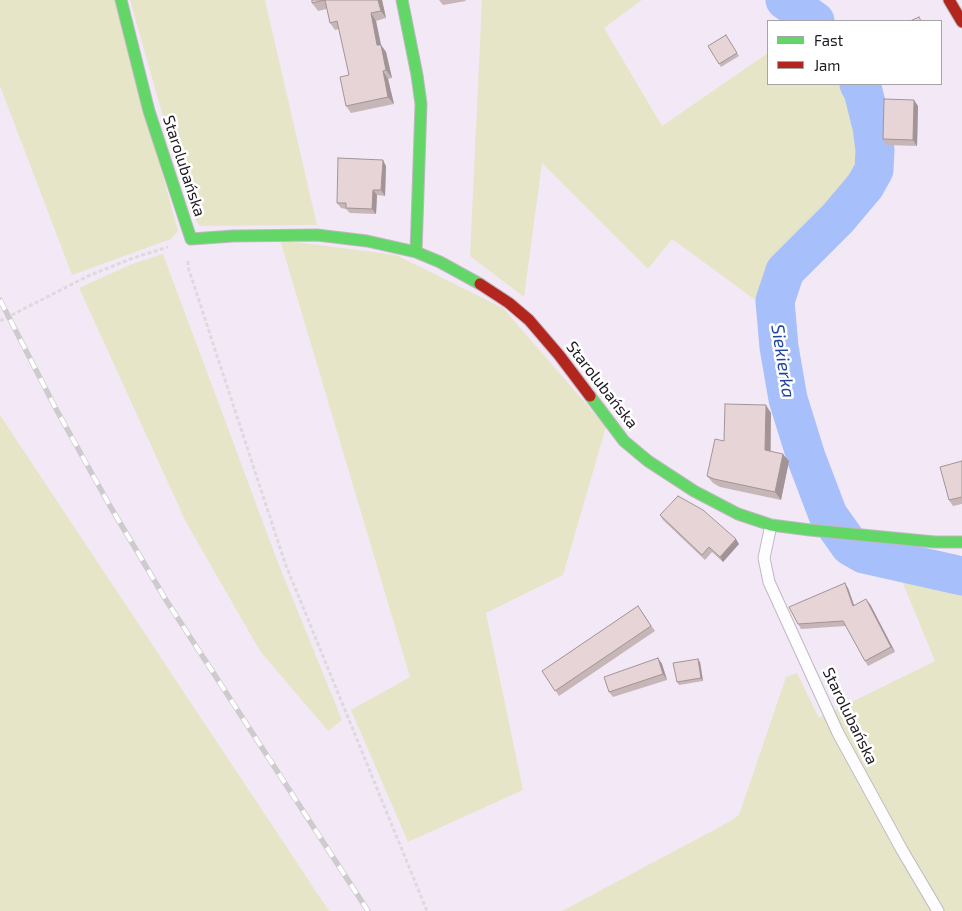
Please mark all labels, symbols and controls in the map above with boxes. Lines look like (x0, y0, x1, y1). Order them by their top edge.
legend (767, 20, 942, 85)
text: Fast (814, 31, 843, 49)
text: Jam (814, 56, 840, 74)
street label: Starolubańska (159, 113, 209, 219)
water label: Siekierka (767, 323, 799, 399)
street label: Starolubańska (562, 338, 642, 432)
street label: Starolubańska (818, 665, 882, 767)

